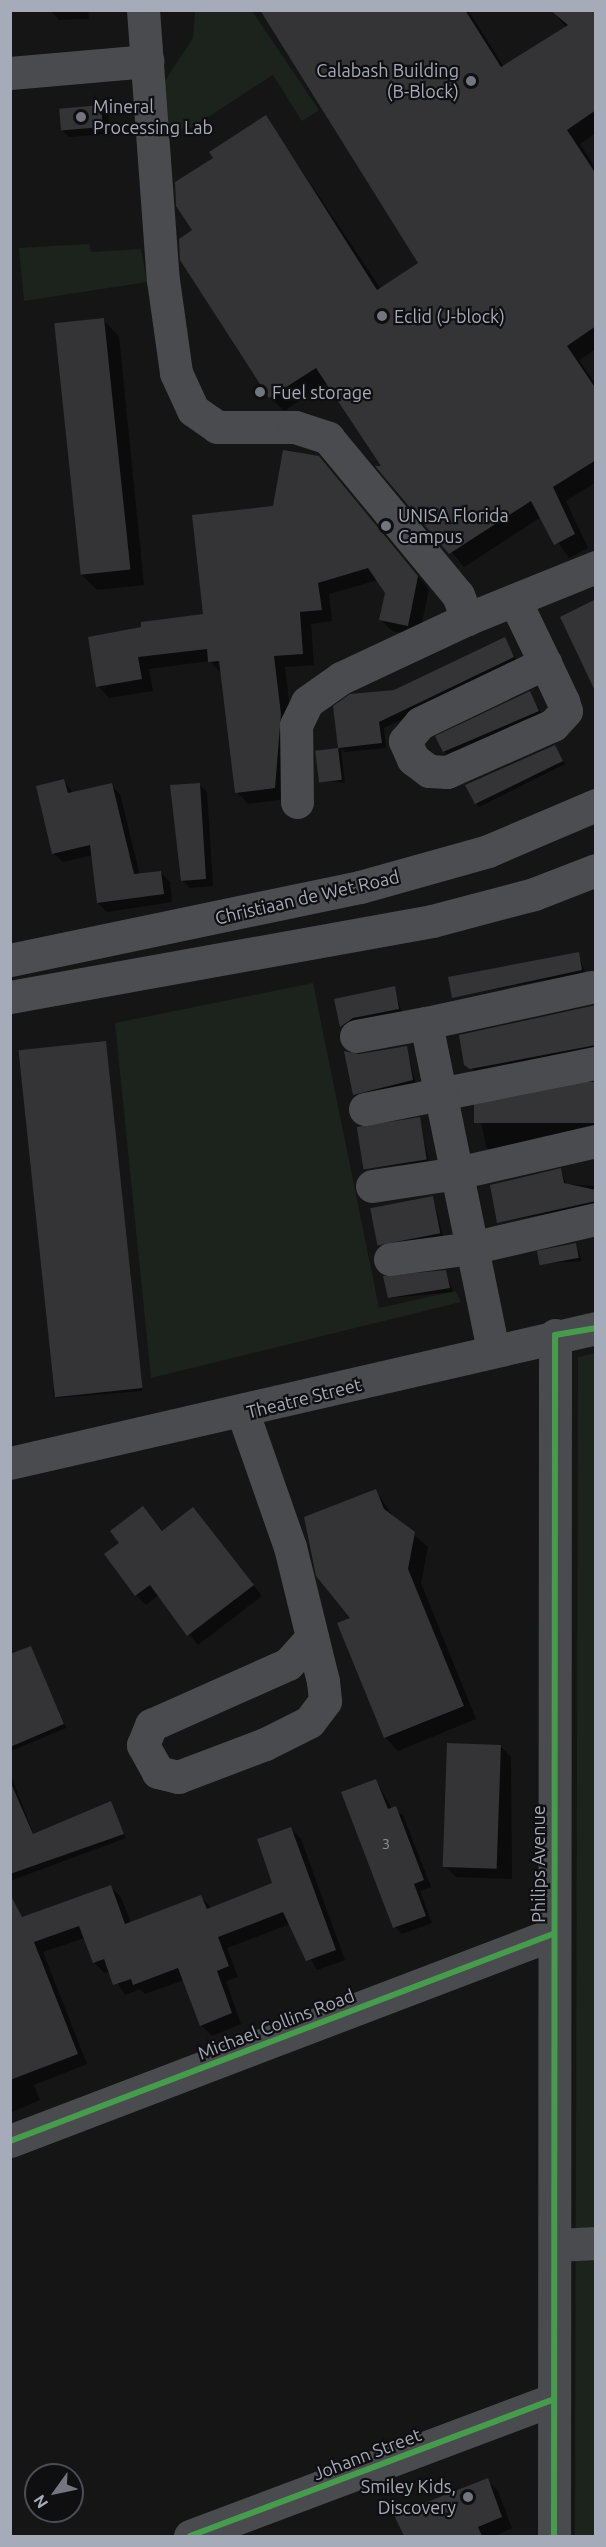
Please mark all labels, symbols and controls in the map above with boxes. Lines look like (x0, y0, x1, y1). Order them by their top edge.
place label: Calabash Building (B-Block) (316, 60, 459, 103)
marker: Calabash Building (B-Block) (464, 74, 478, 88)
place label: Mineral Processing Lab (93, 96, 213, 138)
marker: Mineral Processing Lab (74, 110, 88, 124)
place label: Eclid (J-block) (394, 305, 505, 327)
marker: Eclid (J-block) (375, 309, 389, 323)
place label: Fuel storage (272, 381, 372, 403)
marker: Fuel storage (253, 385, 267, 399)
place label: UNISA Florida Campus (398, 505, 509, 548)
marker: UNISA Florida Campus (379, 519, 393, 533)
street label: Christiaan de Wet Road (213, 865, 401, 929)
street label: Theatre Street (244, 1373, 364, 1423)
street label: Philips Avenue (527, 1805, 549, 1923)
house number: 3 (382, 1835, 390, 1853)
street label: Michael Collins Road (195, 1984, 357, 2064)
street label: Johann Street (310, 2424, 424, 2484)
north arrow (24, 2463, 84, 2523)
place label: Smiley Kids, Discovery (361, 2476, 456, 2518)
marker: Smiley Kids, Discovery (461, 2490, 475, 2504)
text: N (30, 2492, 51, 2512)

